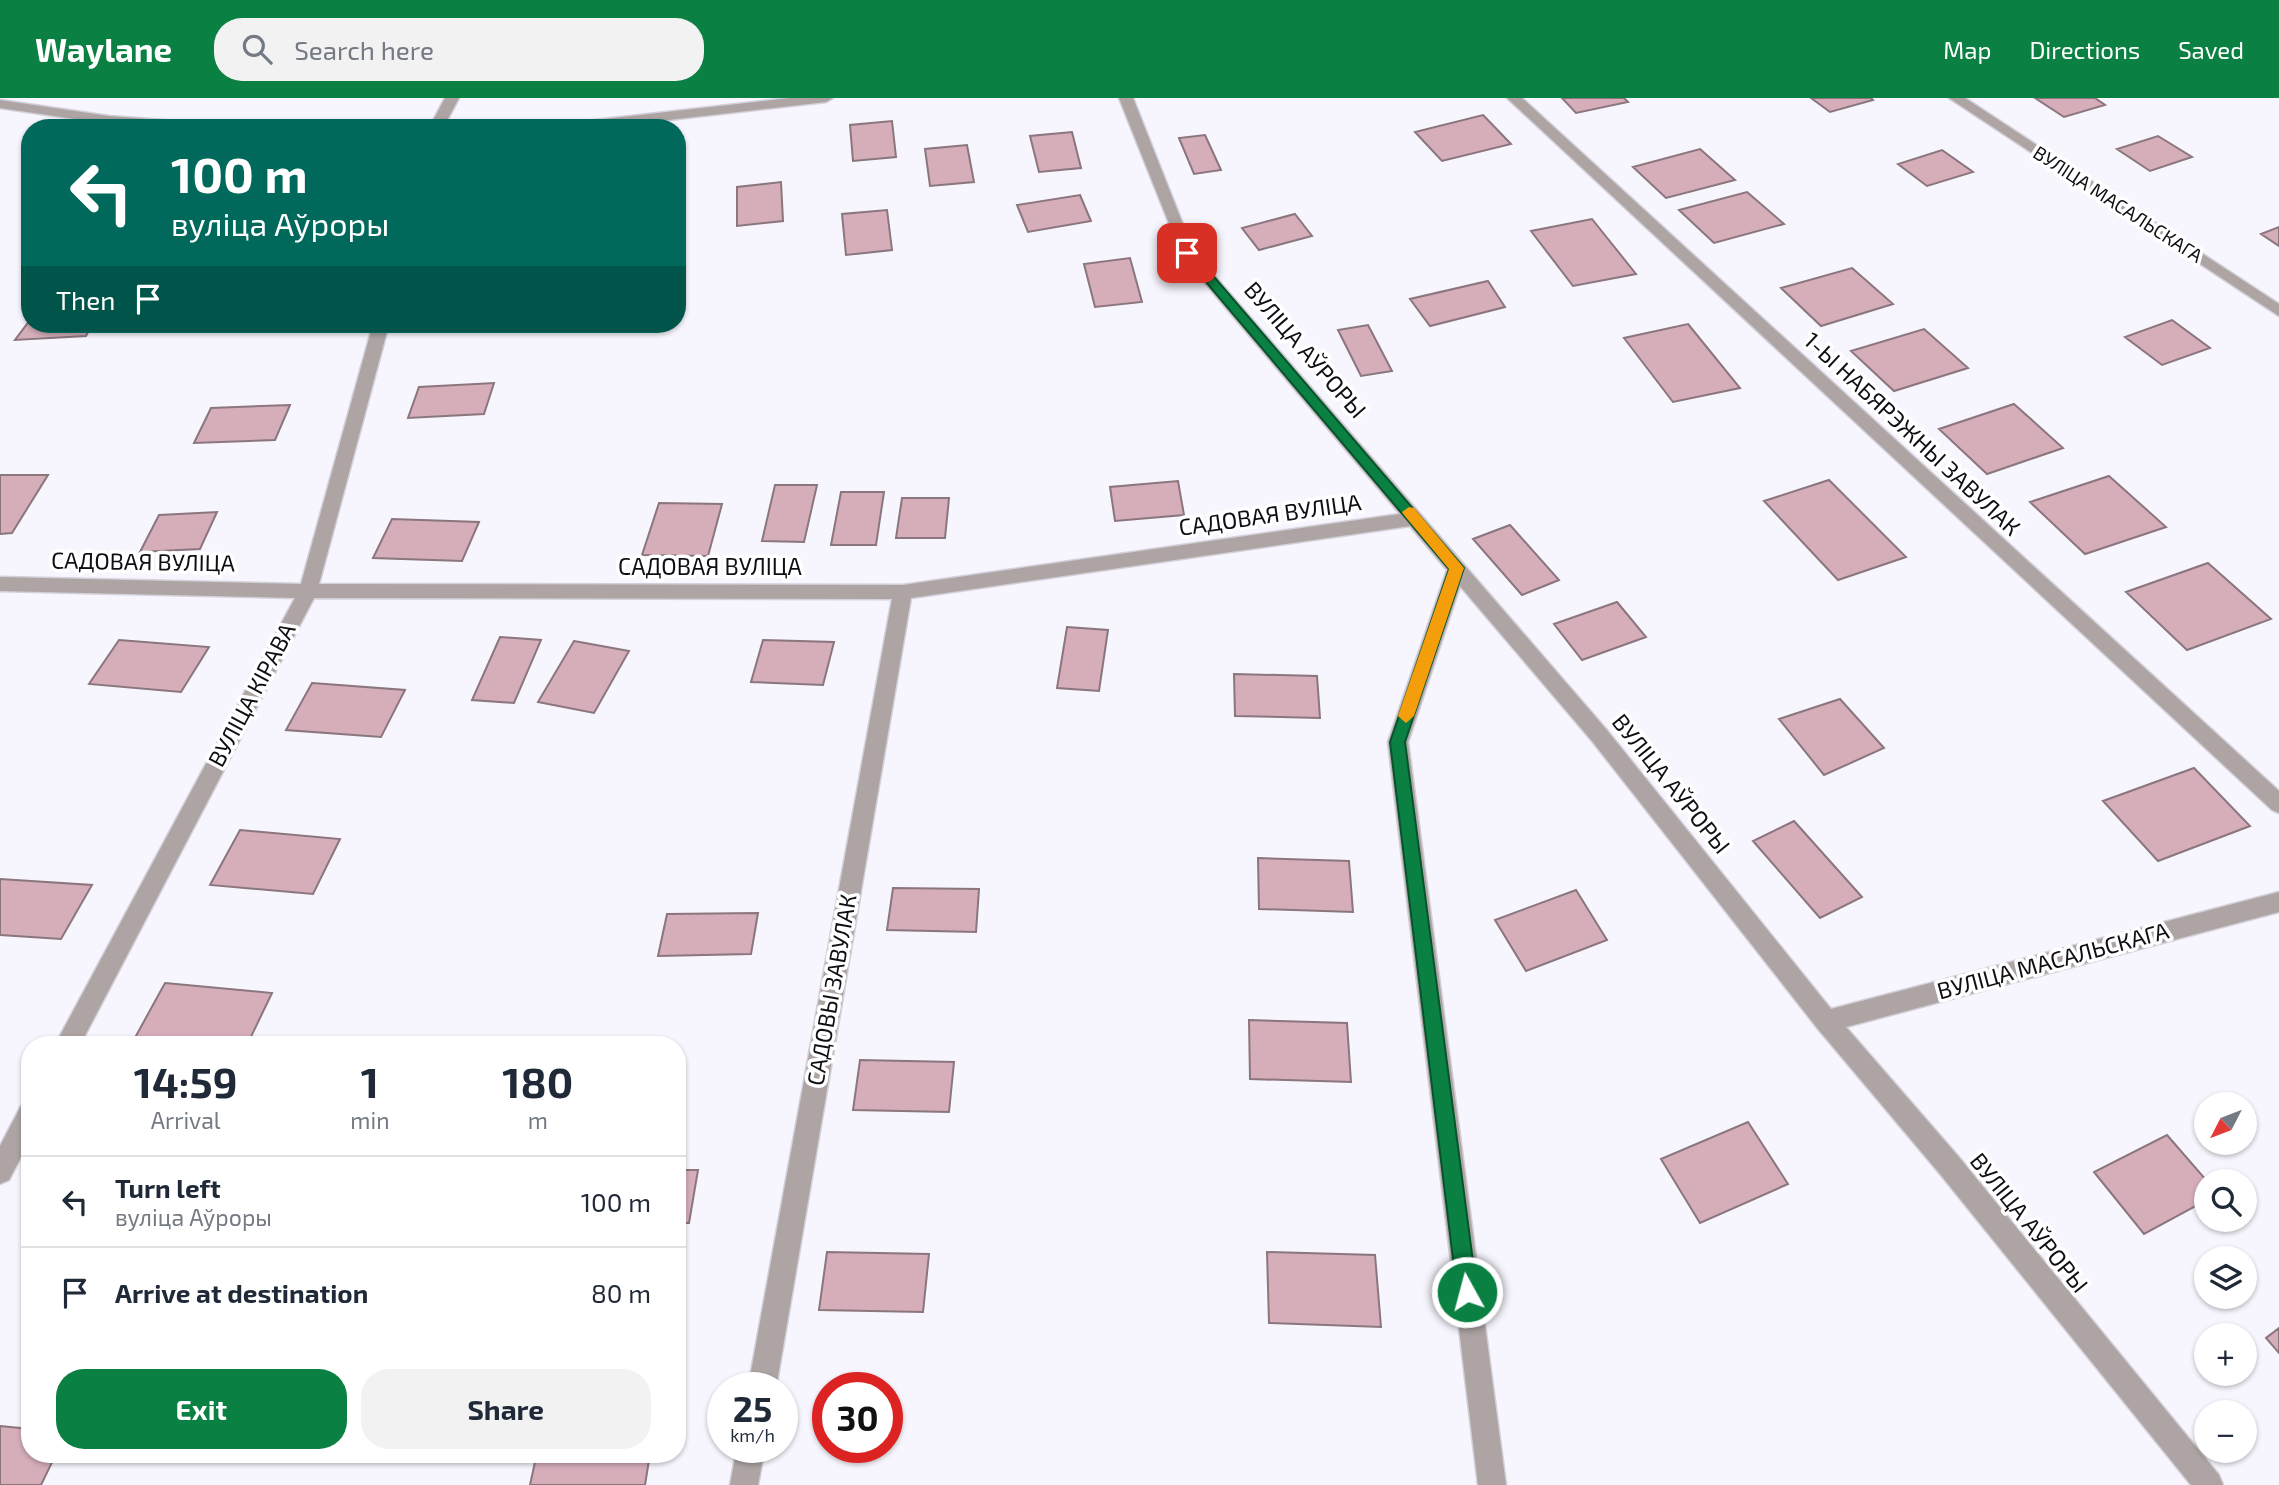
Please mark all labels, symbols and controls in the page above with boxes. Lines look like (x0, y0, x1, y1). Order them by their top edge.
search box (214, 18, 704, 81)
text: Waylane (35, 29, 172, 69)
icon: search (238, 30, 276, 68)
text: Search here (294, 34, 434, 65)
text: Map (1943, 35, 1991, 64)
text: Directions (2029, 35, 2140, 64)
text: Saved (2178, 35, 2244, 64)
street label: ВУЛІЦА МАСАЛЬСКАГА (2029, 140, 2207, 267)
text: 100 m (171, 144, 308, 203)
icon: left (56, 147, 147, 238)
text: вуліца Аўроры (171, 204, 389, 242)
pin (1157, 223, 1217, 283)
icon: arrive (1168, 234, 1206, 272)
street label: ВУЛІЦА АЎРОРЫ (1239, 275, 1373, 423)
icon: arrive (129, 280, 167, 318)
text: Then (56, 284, 115, 315)
street label: 1-Ы НАБЯРЭЖНЫ ЗАВУЛАК (1799, 326, 2027, 541)
street label: САДОВАЯ ВУЛІЦА (1177, 487, 1364, 541)
street label: САДОВАЯ ВУЛІЦА (51, 545, 236, 577)
street label: САДОВАЯ ВУЛІЦА (618, 552, 803, 580)
street label: ВУЛІЦА КІРАВА (201, 617, 301, 771)
street label: ВУЛІЦА АЎРОРЫ (1607, 708, 1737, 859)
street label: САДОВЫ ЗАВУЛАК (800, 892, 862, 1088)
street label: ВУЛІЦА МАСАЛЬСКАГА (1934, 915, 2172, 1004)
text: 14:59 (134, 1056, 237, 1106)
text: 1 (361, 1056, 379, 1106)
text: 180 (502, 1056, 573, 1106)
north arrow (2194, 1092, 2258, 1155)
map controls (2194, 1092, 2257, 1463)
text: Arrival (151, 1106, 221, 1134)
text: min (350, 1106, 390, 1134)
text: m (528, 1106, 548, 1134)
street label: ВУЛІЦА АЎРОРЫ (1965, 1147, 2095, 1298)
button: search (2194, 1169, 2257, 1232)
text: Turn left (115, 1172, 221, 1203)
icon: left (56, 1183, 94, 1221)
text: 100 m (581, 1186, 651, 1217)
text: вуліца Аўроры (115, 1203, 272, 1231)
button: layers (2194, 1246, 2257, 1309)
position arrow (1430, 1255, 1504, 1329)
icon: arrive (56, 1274, 94, 1312)
text: Arrive at destination (115, 1277, 368, 1308)
text: 80 m (591, 1277, 651, 1308)
button: + (2194, 1323, 2257, 1386)
button: Exit (56, 1369, 347, 1449)
button: Share (361, 1369, 651, 1449)
speed limit sign: 30 (812, 1372, 903, 1463)
text: 25 (733, 1387, 772, 1429)
button: − (2194, 1400, 2257, 1463)
text: km/h (730, 1424, 775, 1446)

